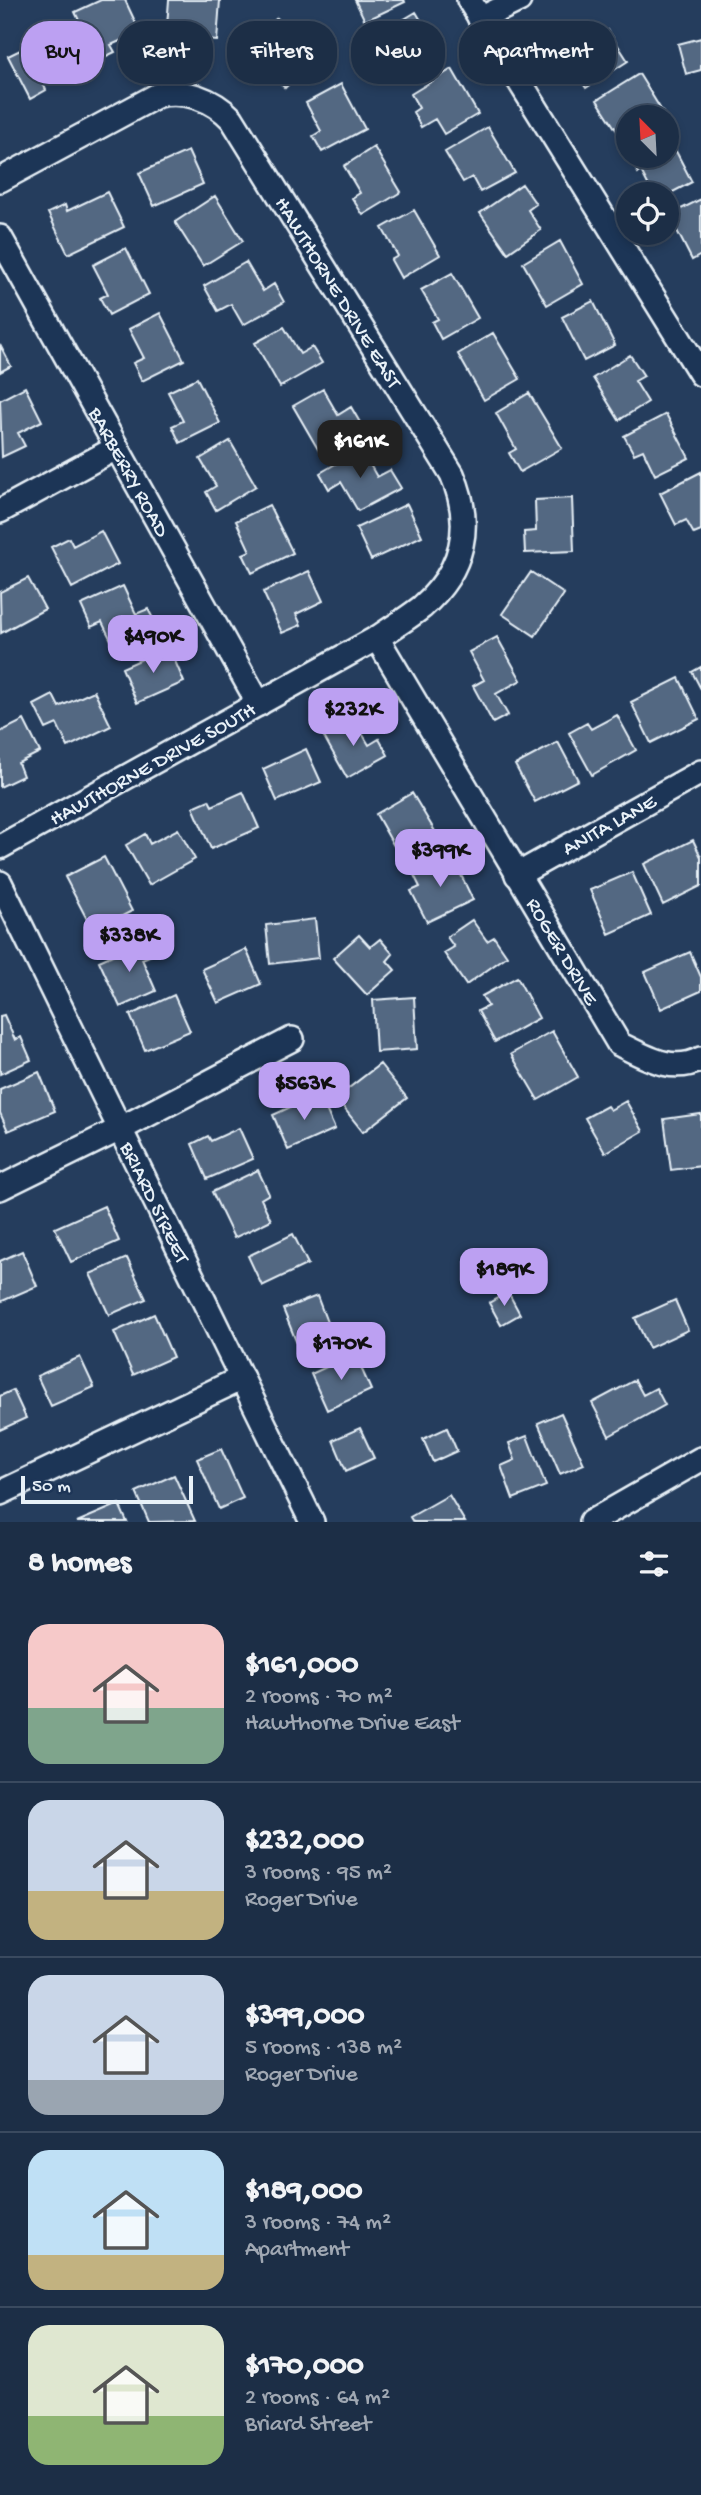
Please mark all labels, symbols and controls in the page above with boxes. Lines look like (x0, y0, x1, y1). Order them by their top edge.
chip: Buy (21, 21, 104, 84)
chip: Rent (118, 21, 213, 84)
chip: Filters (227, 21, 337, 84)
chip: New (351, 21, 445, 84)
chip: Apartment (459, 21, 616, 84)
north arrow (616, 105, 679, 168)
map controls (616, 105, 679, 245)
button: locate (616, 182, 679, 245)
street label: HAWTHORNE DRIVE EAST (267, 193, 405, 395)
street label: BARBERRY ROAD (80, 403, 173, 543)
pin: $161K (311, 420, 409, 480)
text: $161K (333, 429, 387, 456)
pin: $490K (104, 616, 202, 675)
text: $490K (124, 624, 182, 651)
pin: $232K (304, 688, 402, 748)
text: $232K (324, 697, 382, 724)
street label: HAWTHORNE DRIVE SOUTH (46, 698, 262, 833)
street label: ANITA LANE (559, 790, 662, 863)
pin: $399K (391, 830, 489, 889)
text: $399K (411, 838, 469, 865)
street label: ROGER DRIVE (519, 894, 602, 1011)
pin: $338K (80, 914, 178, 974)
text: $338K (99, 923, 159, 950)
pin: $563K (255, 1062, 353, 1122)
text: $563K (275, 1071, 333, 1098)
street label: BRIARD STREET (112, 1138, 193, 1269)
pin: $189K (455, 1248, 553, 1308)
text: $189K (476, 1257, 532, 1284)
pin: $170K (292, 1322, 390, 1382)
text: $170K (312, 1331, 370, 1358)
scale bar (21, 1473, 192, 1505)
text: 50 m (32, 1476, 71, 1499)
icon: filters (635, 1545, 673, 1583)
text: 8 homes (28, 1547, 131, 1582)
text: $161,000 (245, 1649, 358, 1684)
icon: home (84, 1652, 168, 1736)
text: 2 rooms · 70 m² (245, 1684, 393, 1711)
text: Hawthorne Drive East (245, 1711, 459, 1738)
text: $232,000 (245, 1825, 364, 1860)
icon: home (84, 1828, 168, 1912)
text: 3 rooms · 95 m² (245, 1860, 392, 1887)
text: Roger Drive (245, 1887, 358, 1914)
text: $399,000 (245, 2000, 365, 2035)
icon: home (84, 2003, 168, 2087)
text: 5 rooms · 138 m² (245, 2035, 402, 2062)
text: Roger Drive (245, 2062, 358, 2089)
text: $189,000 (245, 2175, 363, 2210)
icon: home (84, 2178, 168, 2262)
text: 3 rooms · 74 m² (245, 2210, 391, 2237)
text: Apartment (245, 2237, 349, 2264)
text: $170,000 (245, 2350, 364, 2385)
icon: home (84, 2353, 168, 2437)
text: 2 rooms · 64 m² (245, 2385, 390, 2412)
text: Briard Street (245, 2412, 371, 2439)

